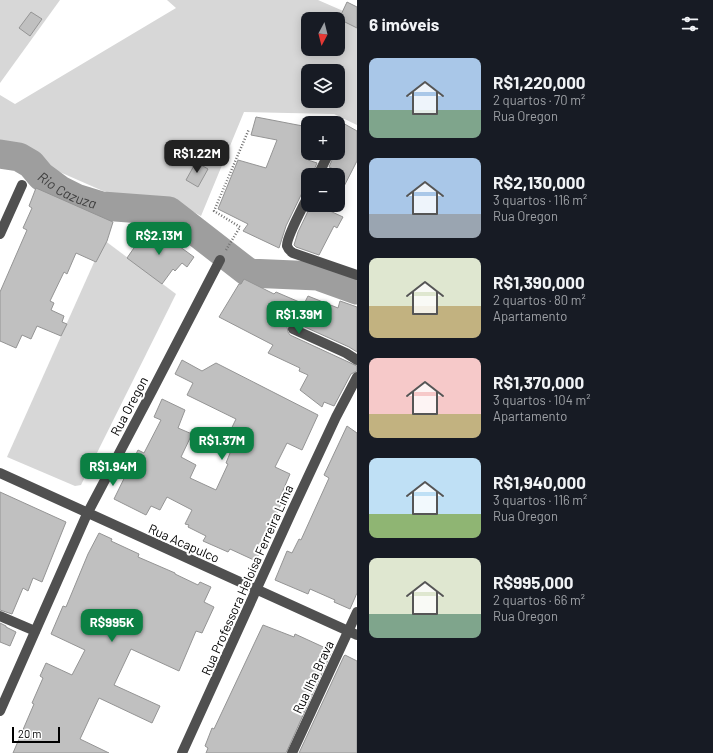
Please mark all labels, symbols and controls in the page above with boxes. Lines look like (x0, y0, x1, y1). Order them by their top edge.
north arrow (301, 12, 345, 56)
map controls (301, 12, 345, 212)
icon: filters (679, 13, 701, 35)
text: 6 imóveis (369, 14, 439, 34)
button: layers (301, 64, 345, 108)
text: R$1,220,000 (493, 72, 586, 92)
icon: home (401, 74, 449, 122)
text: 2 quartos · 70 m² (493, 92, 585, 108)
text: Rua Oregon (493, 108, 558, 124)
button: + (301, 116, 345, 160)
pin: R$1.22M (160, 140, 234, 174)
text: R$1.22M (173, 145, 221, 161)
water label: Rio Cazuza (35, 168, 99, 212)
button: − (301, 168, 345, 212)
text: R$2,130,000 (493, 172, 585, 192)
icon: home (401, 174, 449, 222)
text: 3 quartos · 116 m² (493, 192, 587, 208)
text: Rua Oregon (493, 208, 558, 224)
pin: R$2.13M (122, 222, 196, 256)
text: R$2.13M (135, 227, 183, 243)
text: R$1,390,000 (493, 272, 585, 292)
icon: home (401, 274, 449, 322)
text: 2 quartos · 80 m² (493, 292, 586, 308)
pin: R$1.39M (262, 301, 336, 335)
text: R$1.39M (276, 306, 322, 322)
text: Apartamento (493, 308, 567, 324)
text: R$1,370,000 (493, 372, 584, 392)
street label: Rua Oregon (107, 374, 151, 438)
icon: home (401, 374, 449, 422)
text: 3 quartos · 104 m² (493, 392, 590, 408)
text: Apartamento (493, 408, 567, 424)
pin: R$1.37M (185, 427, 259, 461)
text: R$1.37M (199, 432, 245, 448)
pin: R$1.94M (76, 453, 150, 487)
text: R$1.94M (89, 458, 137, 474)
text: R$1,940,000 (493, 472, 586, 492)
icon: home (401, 474, 449, 522)
street label: Rua Professora Heloísa Ferreira Lima (198, 482, 296, 678)
text: 3 quartos · 116 m² (493, 492, 587, 508)
text: Rua Oregon (493, 508, 558, 524)
street label: Rua Acapulco (146, 520, 222, 566)
text: R$995,000 (493, 572, 574, 592)
icon: home (401, 574, 449, 622)
text: 2 quartos · 66 m² (493, 592, 585, 608)
text: Rua Oregon (493, 608, 558, 624)
pin: R$995K (79, 609, 145, 643)
text: R$995K (90, 614, 134, 630)
street label: Rua Ilha Brava (289, 638, 337, 716)
scale bar (12, 725, 60, 744)
text: 20 m (18, 727, 41, 740)

